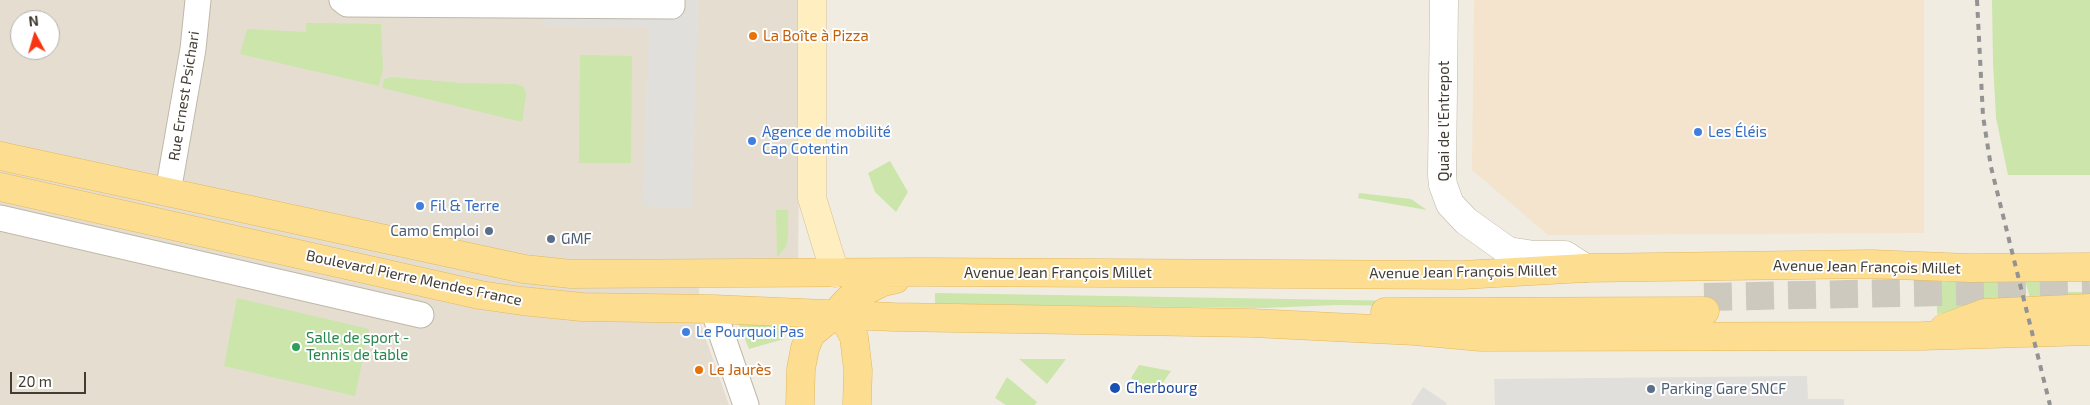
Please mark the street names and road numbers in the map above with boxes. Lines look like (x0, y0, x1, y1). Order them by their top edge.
street label: Rue Ernest Psichari (165, 30, 203, 162)
street label: Quai de l'Entrepot (1435, 61, 1453, 181)
street label: Boulevard Pierre Mendes France (304, 246, 524, 310)
street label: Avenue Jean François Millet (1773, 256, 1961, 278)
street label: Avenue Jean François Millet (1369, 261, 1557, 283)
street label: Avenue Jean François Millet (964, 264, 1152, 282)

